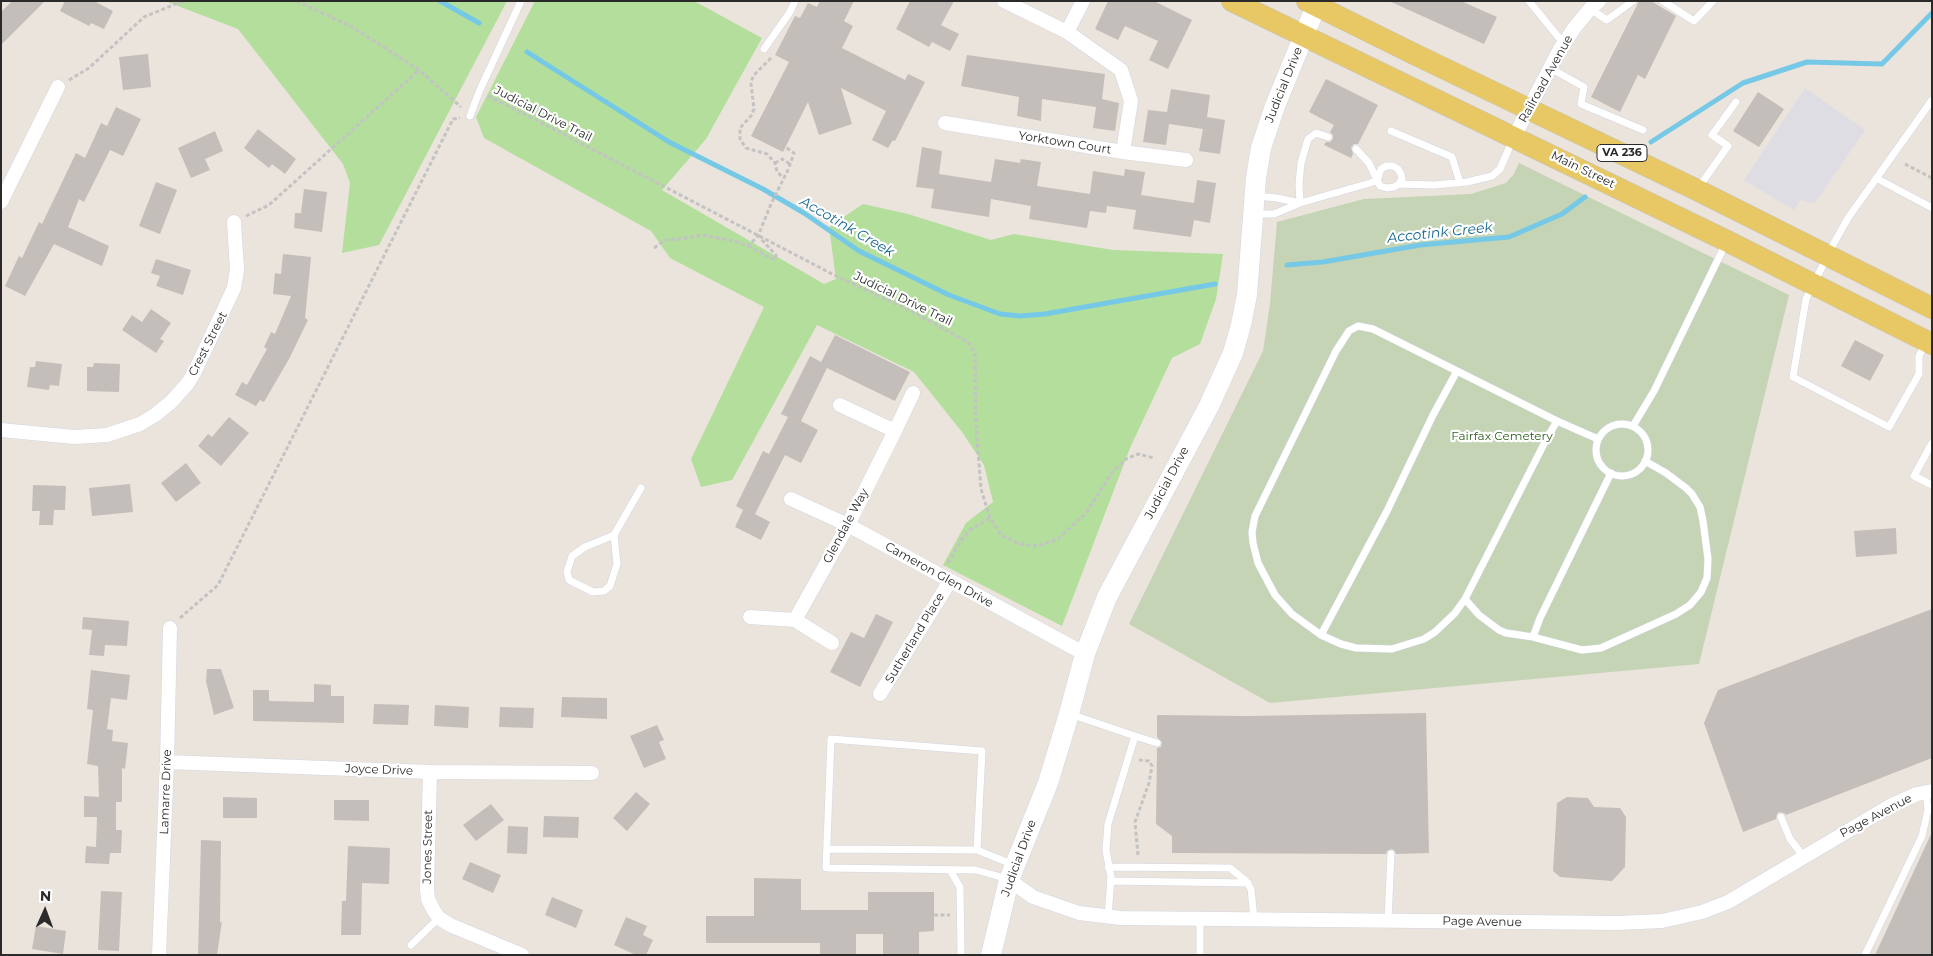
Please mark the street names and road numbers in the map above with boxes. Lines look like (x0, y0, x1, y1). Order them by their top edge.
street label: Railroad Avenue (1516, 33, 1576, 125)
street label: Judicial Drive (1262, 45, 1306, 125)
street label: Judicial Drive Trail (492, 83, 594, 145)
street label: Yorktown Court (1018, 129, 1112, 157)
road number: VA 236 (1597, 144, 1647, 162)
street label: Main Street (1549, 148, 1617, 192)
street label: Judicial Drive Trail (851, 269, 955, 329)
street label: Crest Street (186, 309, 230, 379)
street label: Judicial Drive (1142, 444, 1192, 522)
street label: Glendale Way (820, 486, 872, 566)
street label: Cameron Glen Drive (882, 539, 996, 611)
street label: Sutherland Place (882, 590, 948, 686)
street label: Lamarre Drive (157, 749, 175, 835)
street label: Joyce Drive (345, 762, 413, 778)
street label: Page Avenue (1838, 791, 1914, 841)
street label: Jones Street (420, 810, 436, 884)
street label: Judicial Drive (999, 818, 1039, 898)
street label: Page Avenue (1442, 914, 1522, 930)

